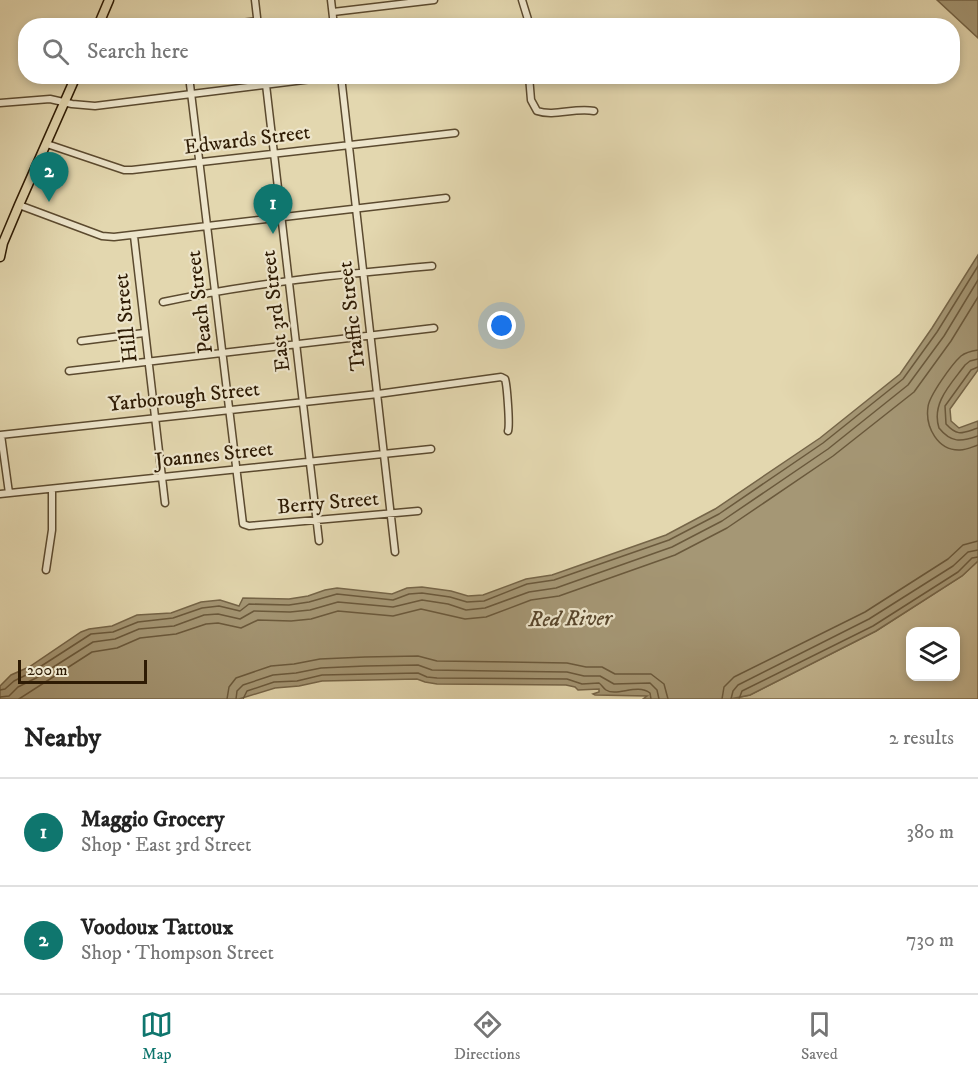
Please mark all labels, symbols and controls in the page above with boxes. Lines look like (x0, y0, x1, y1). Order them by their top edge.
search box (18, 18, 960, 84)
icon: search (39, 35, 72, 68)
text: Search here (87, 38, 189, 65)
street label: Edwards Street (182, 119, 312, 161)
pin: 2 (29, 152, 68, 202)
pin: 1 (254, 184, 292, 234)
street label: East 3rd Street (256, 248, 296, 373)
street label: Peach Street (181, 249, 219, 355)
street label: Traffic Street (332, 260, 372, 372)
street label: Hill Street (108, 272, 144, 364)
your location (487, 311, 516, 340)
street label: Yarborough Street (107, 376, 261, 418)
street label: Joannes Street (152, 436, 275, 474)
street label: Berry Street (276, 486, 380, 520)
water label: Red River (527, 605, 614, 633)
map controls (906, 627, 960, 681)
button: layers (906, 627, 960, 681)
scale bar (18, 657, 147, 684)
text: 200 m (27, 660, 68, 680)
text: Nearby (24, 722, 101, 755)
text: 2 results (889, 726, 954, 751)
text: Maggio Grocery (81, 806, 224, 833)
text: 1 (40, 820, 47, 845)
text: 380 m (906, 820, 954, 845)
text: Shop · East 3rd Street (81, 833, 252, 858)
text: Voodoux Tattoux (81, 914, 233, 941)
text: 2 (39, 928, 48, 953)
text: 730 m (906, 928, 954, 953)
text: Shop · Thompson Street (81, 941, 274, 966)
tab: Map (140, 1008, 173, 1064)
tab: Directions (454, 1008, 520, 1064)
tab: Saved (801, 1008, 838, 1064)

